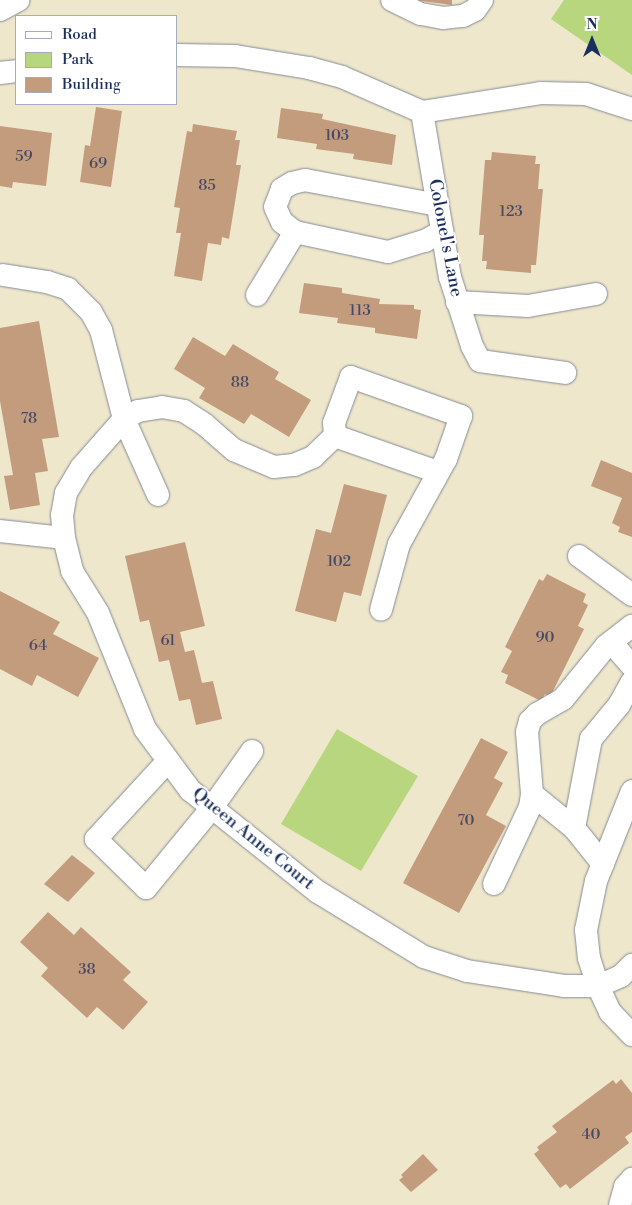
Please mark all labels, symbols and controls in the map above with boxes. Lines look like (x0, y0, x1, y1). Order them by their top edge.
legend (15, 15, 178, 105)
north arrow (567, 15, 617, 65)
text: N (586, 16, 598, 34)
text: Road (62, 25, 97, 44)
text: Park (62, 50, 93, 69)
text: Building (62, 75, 121, 94)
house number: 103 (325, 127, 349, 145)
house number: 59 (15, 148, 33, 166)
house number: 69 (89, 155, 107, 173)
house number: 85 (198, 177, 216, 195)
street label: Colonel's Lane (423, 177, 467, 299)
house number: 123 (499, 203, 523, 221)
house number: 113 (349, 302, 371, 320)
house number: 88 (231, 374, 249, 392)
house number: 78 (21, 410, 37, 428)
house number: 102 (327, 553, 351, 571)
house number: 90 (535, 629, 555, 647)
house number: 61 (160, 632, 176, 650)
house number: 64 (29, 637, 47, 655)
street label: Queen Anne Court (188, 783, 318, 895)
house number: 70 (457, 812, 475, 830)
house number: 38 (78, 961, 96, 979)
house number: 40 (582, 1126, 600, 1144)

